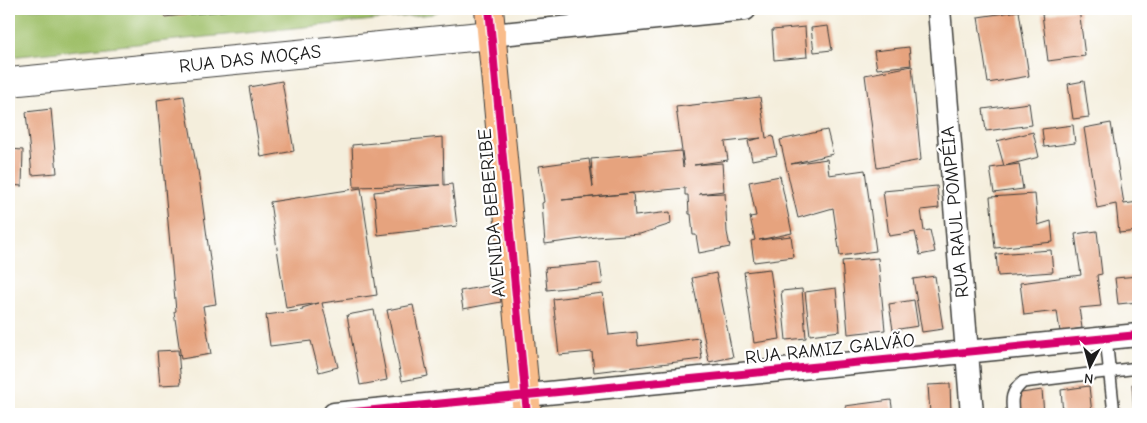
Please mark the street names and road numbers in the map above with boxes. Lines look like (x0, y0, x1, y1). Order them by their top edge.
street label: RUA DAS MOÇAS (178, 41, 322, 77)
street label: RUA RAUL POMPÉIA (937, 125, 973, 299)
street label: AVENIDA BEBERIBE (474, 128, 510, 298)
street label: RUA RAMIZ GALVÃO (744, 329, 916, 369)

